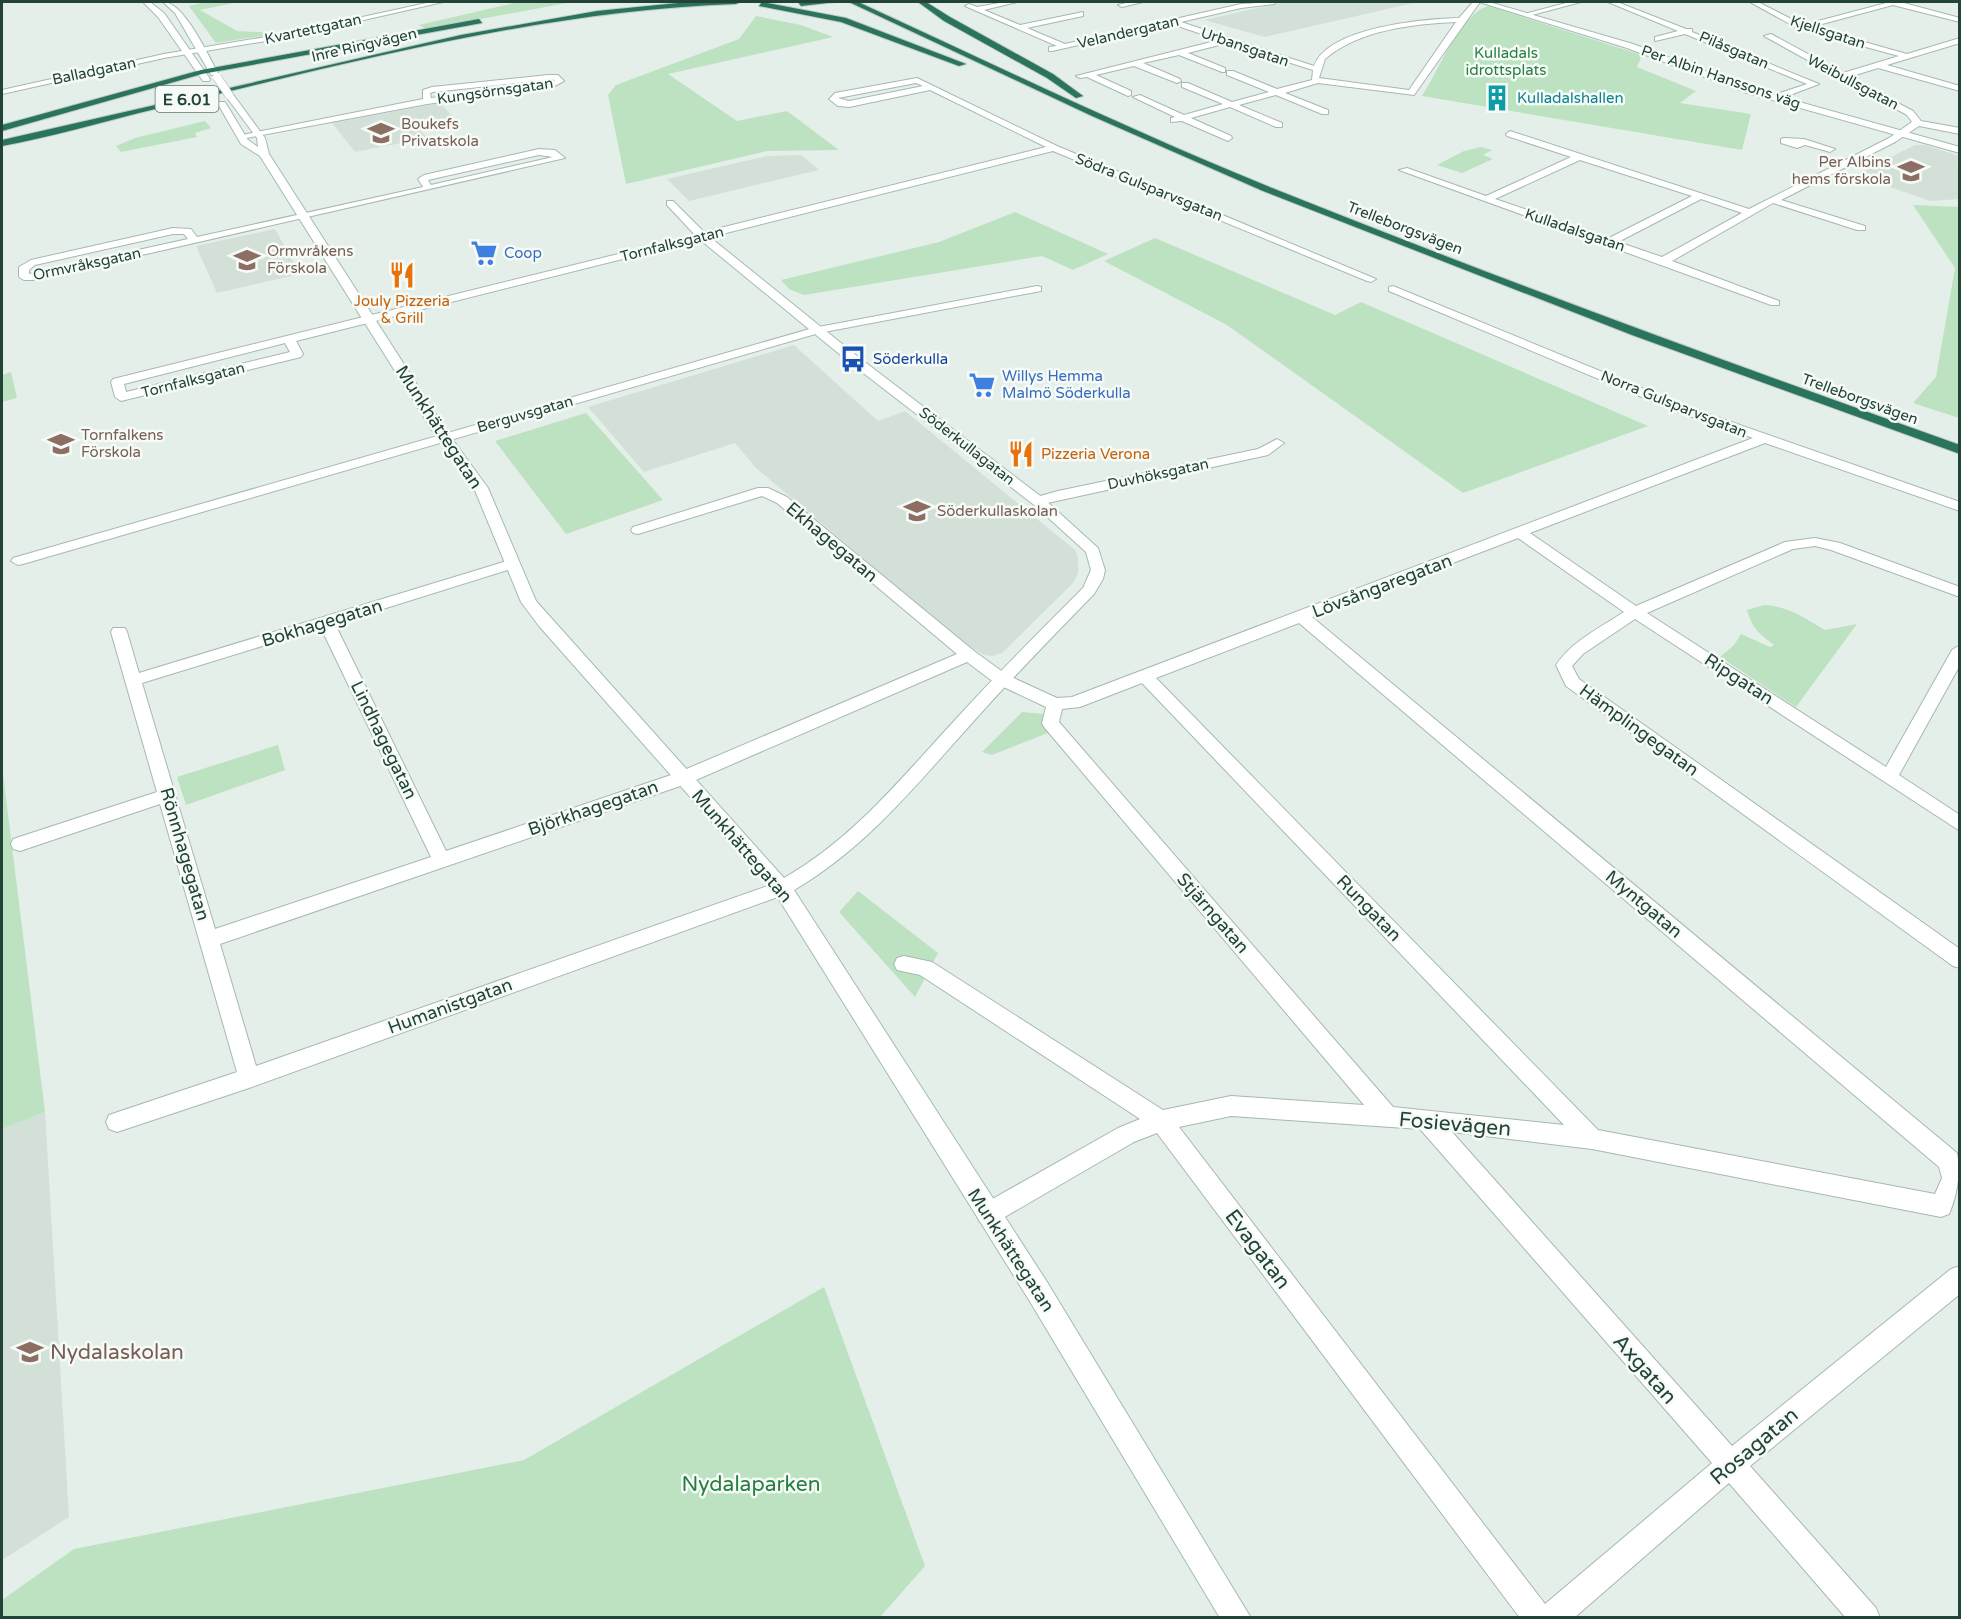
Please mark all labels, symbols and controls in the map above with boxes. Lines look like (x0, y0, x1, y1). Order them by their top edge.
street label: Kvartettgatan (263, 10, 363, 48)
street label: Kjellsgatan (1788, 11, 1868, 53)
street label: Velandergatan (1075, 12, 1181, 52)
street label: Urbansgatan (1199, 23, 1291, 71)
street label: Inre Ringvägen (310, 24, 418, 66)
street label: Pilåsgatan (1696, 27, 1772, 73)
street label: Per Albin Hanssons väg (1639, 41, 1803, 113)
park label: Kulladals idrottsplats (1466, 44, 1546, 79)
street label: Weibullsgatan (1804, 50, 1902, 114)
street label: Balladgatan (50, 53, 138, 89)
street label: Kungsörnsgatan (436, 74, 554, 108)
building icon: Kulladalshallen (1482, 83, 1512, 113)
road number: E 6.01 (156, 86, 219, 112)
place label: Kulladalshallen (1517, 89, 1624, 107)
place label: Boukefs Privatskola (401, 115, 479, 150)
school or university icon: Boukefs Privatskola (366, 118, 396, 148)
street label: Södra Gulsparvsgatan (1073, 149, 1225, 225)
place label: Per Albins hems förskola (1792, 153, 1891, 188)
school or university icon: Per Albins hems förskola (1896, 156, 1926, 186)
street label: Trelleborgsvägen (1345, 198, 1465, 258)
street label: Kulladalsgatan (1522, 204, 1628, 256)
street label: Tornfalksgatan (618, 222, 726, 266)
supermarket icon: Coop (469, 238, 499, 268)
place label: Ormvråkens Förskola (267, 242, 353, 277)
street label: Ormvråksgatan (31, 244, 143, 284)
place label: Coop (504, 244, 542, 262)
school or university icon: Ormvråkens Förskola (232, 245, 262, 275)
restaurant icon: Jouly Pizzeria & Grill (387, 260, 417, 290)
place label: Jouly Pizzeria & Grill (354, 292, 450, 327)
bus stop icon: Söderkulla (838, 344, 868, 374)
place label: Söderkulla (873, 350, 948, 368)
street label: Tornfalksgatan (139, 358, 247, 402)
street label: Munkhättegatan (391, 361, 487, 493)
street label: Norra Gulsparvsgatan (1598, 366, 1750, 442)
place label: Willys Hemma Malmö Söderkulla (1002, 367, 1131, 402)
supermarket icon: Willys Hemma Malmö Söderkulla (967, 370, 997, 400)
street label: Trelleborgsvägen (1799, 370, 1921, 428)
street label: Berguvsgatan (475, 392, 575, 436)
street label: Söderkullagatan (916, 403, 1018, 489)
place label: Tornfalkens Förskola (81, 426, 164, 461)
school or university icon: Tornfalkens Förskola (46, 429, 76, 459)
restaurant icon: Pizzeria Verona (1006, 439, 1036, 469)
place label: Pizzeria Verona (1041, 445, 1150, 463)
street label: Duvhöksgatan (1106, 455, 1210, 493)
school or university icon: Söderkullaskolan (902, 496, 932, 526)
street label: Ekhagegatan (782, 497, 882, 587)
place label: Söderkullaskolan (937, 502, 1058, 520)
street label: Lövsångaregatan (1309, 549, 1455, 623)
street label: Bokhagegatan (259, 594, 385, 652)
street label: Ripgatan (1700, 649, 1778, 709)
street label: Lindhagegatan (346, 677, 422, 803)
street label: Hämplingegatan (1575, 679, 1703, 781)
street label: Björkhagegatan (525, 775, 661, 841)
street label: Rönnhagegatan (155, 785, 215, 923)
street label: Munkhättegatan (687, 785, 797, 907)
street label: Myntgatan (1601, 865, 1687, 943)
street label: Stjärngatan (1172, 868, 1254, 958)
street label: Rungatan (1332, 870, 1406, 946)
street label: Humanistgatan (385, 973, 515, 1039)
street label: Fosievägen (1398, 1107, 1512, 1142)
street label: Munkhättegatan (963, 1184, 1059, 1316)
street label: Evagatan (1220, 1205, 1296, 1294)
street label: Axgatan (1608, 1329, 1682, 1409)
school or university icon: Nydalaskolan (15, 1337, 45, 1367)
place label: Nydalaskolan (50, 1340, 184, 1365)
street label: Rosagatan (1705, 1402, 1803, 1490)
park label: Nydalaparken (682, 1472, 820, 1497)

